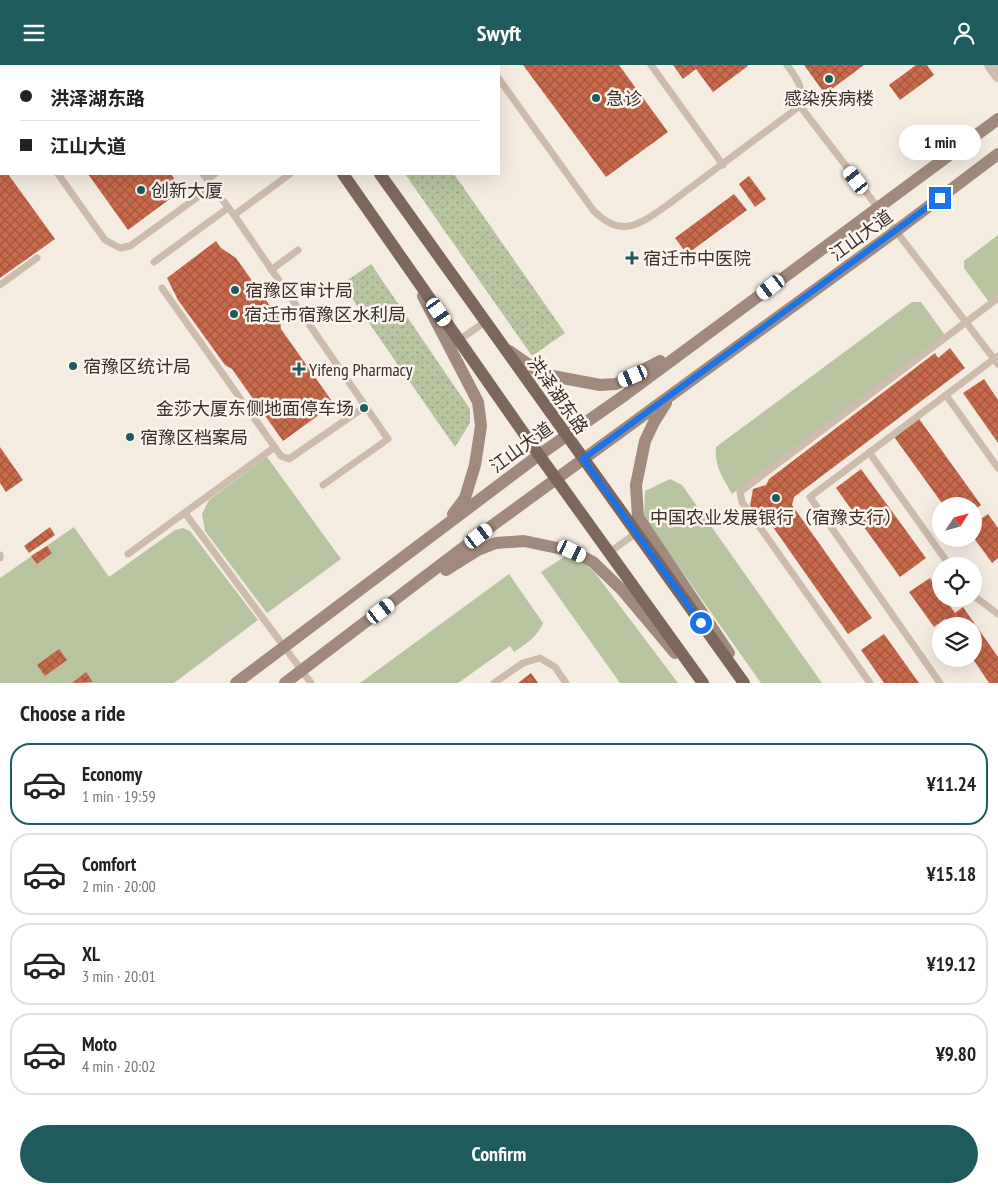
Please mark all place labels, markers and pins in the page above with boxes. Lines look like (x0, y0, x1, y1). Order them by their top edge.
marker: 感染疾病楼 (823, 73, 835, 85)
place label: 急诊 (606, 87, 642, 110)
place label: 感染疾病楼 (784, 87, 874, 110)
marker: 急诊 (590, 92, 602, 104)
place label: 创新大厦 (151, 179, 223, 202)
marker: 创新大厦 (135, 184, 147, 196)
place label: 宿迁市中医院 (643, 247, 751, 270)
marker: 宿迁市中医院 (625, 251, 639, 265)
place label: 宿豫区审计局 (245, 279, 353, 302)
marker: 宿豫区审计局 (229, 284, 241, 296)
place label: 宿迁市宿豫区水利局 (244, 303, 406, 326)
marker: 宿迁市宿豫区水利局 (228, 308, 240, 320)
place label: 宿豫区统计局 (83, 355, 191, 378)
place label: Yifeng Pharmacy (309, 358, 413, 381)
marker: 宿豫区统计局 (67, 360, 79, 372)
marker: Yifeng Pharmacy (293, 363, 305, 375)
place label: 金莎大厦东侧地面停车场 (156, 397, 354, 420)
marker: 金莎大厦东侧地面停车场 (358, 402, 370, 414)
place label: 宿豫区档案局 (140, 426, 248, 449)
marker: 宿豫区档案局 (124, 431, 136, 443)
marker: 中国农业发展银行（宿豫支行） (770, 492, 782, 504)
place label: 中国农业发展银行（宿豫支行） (650, 506, 902, 529)

